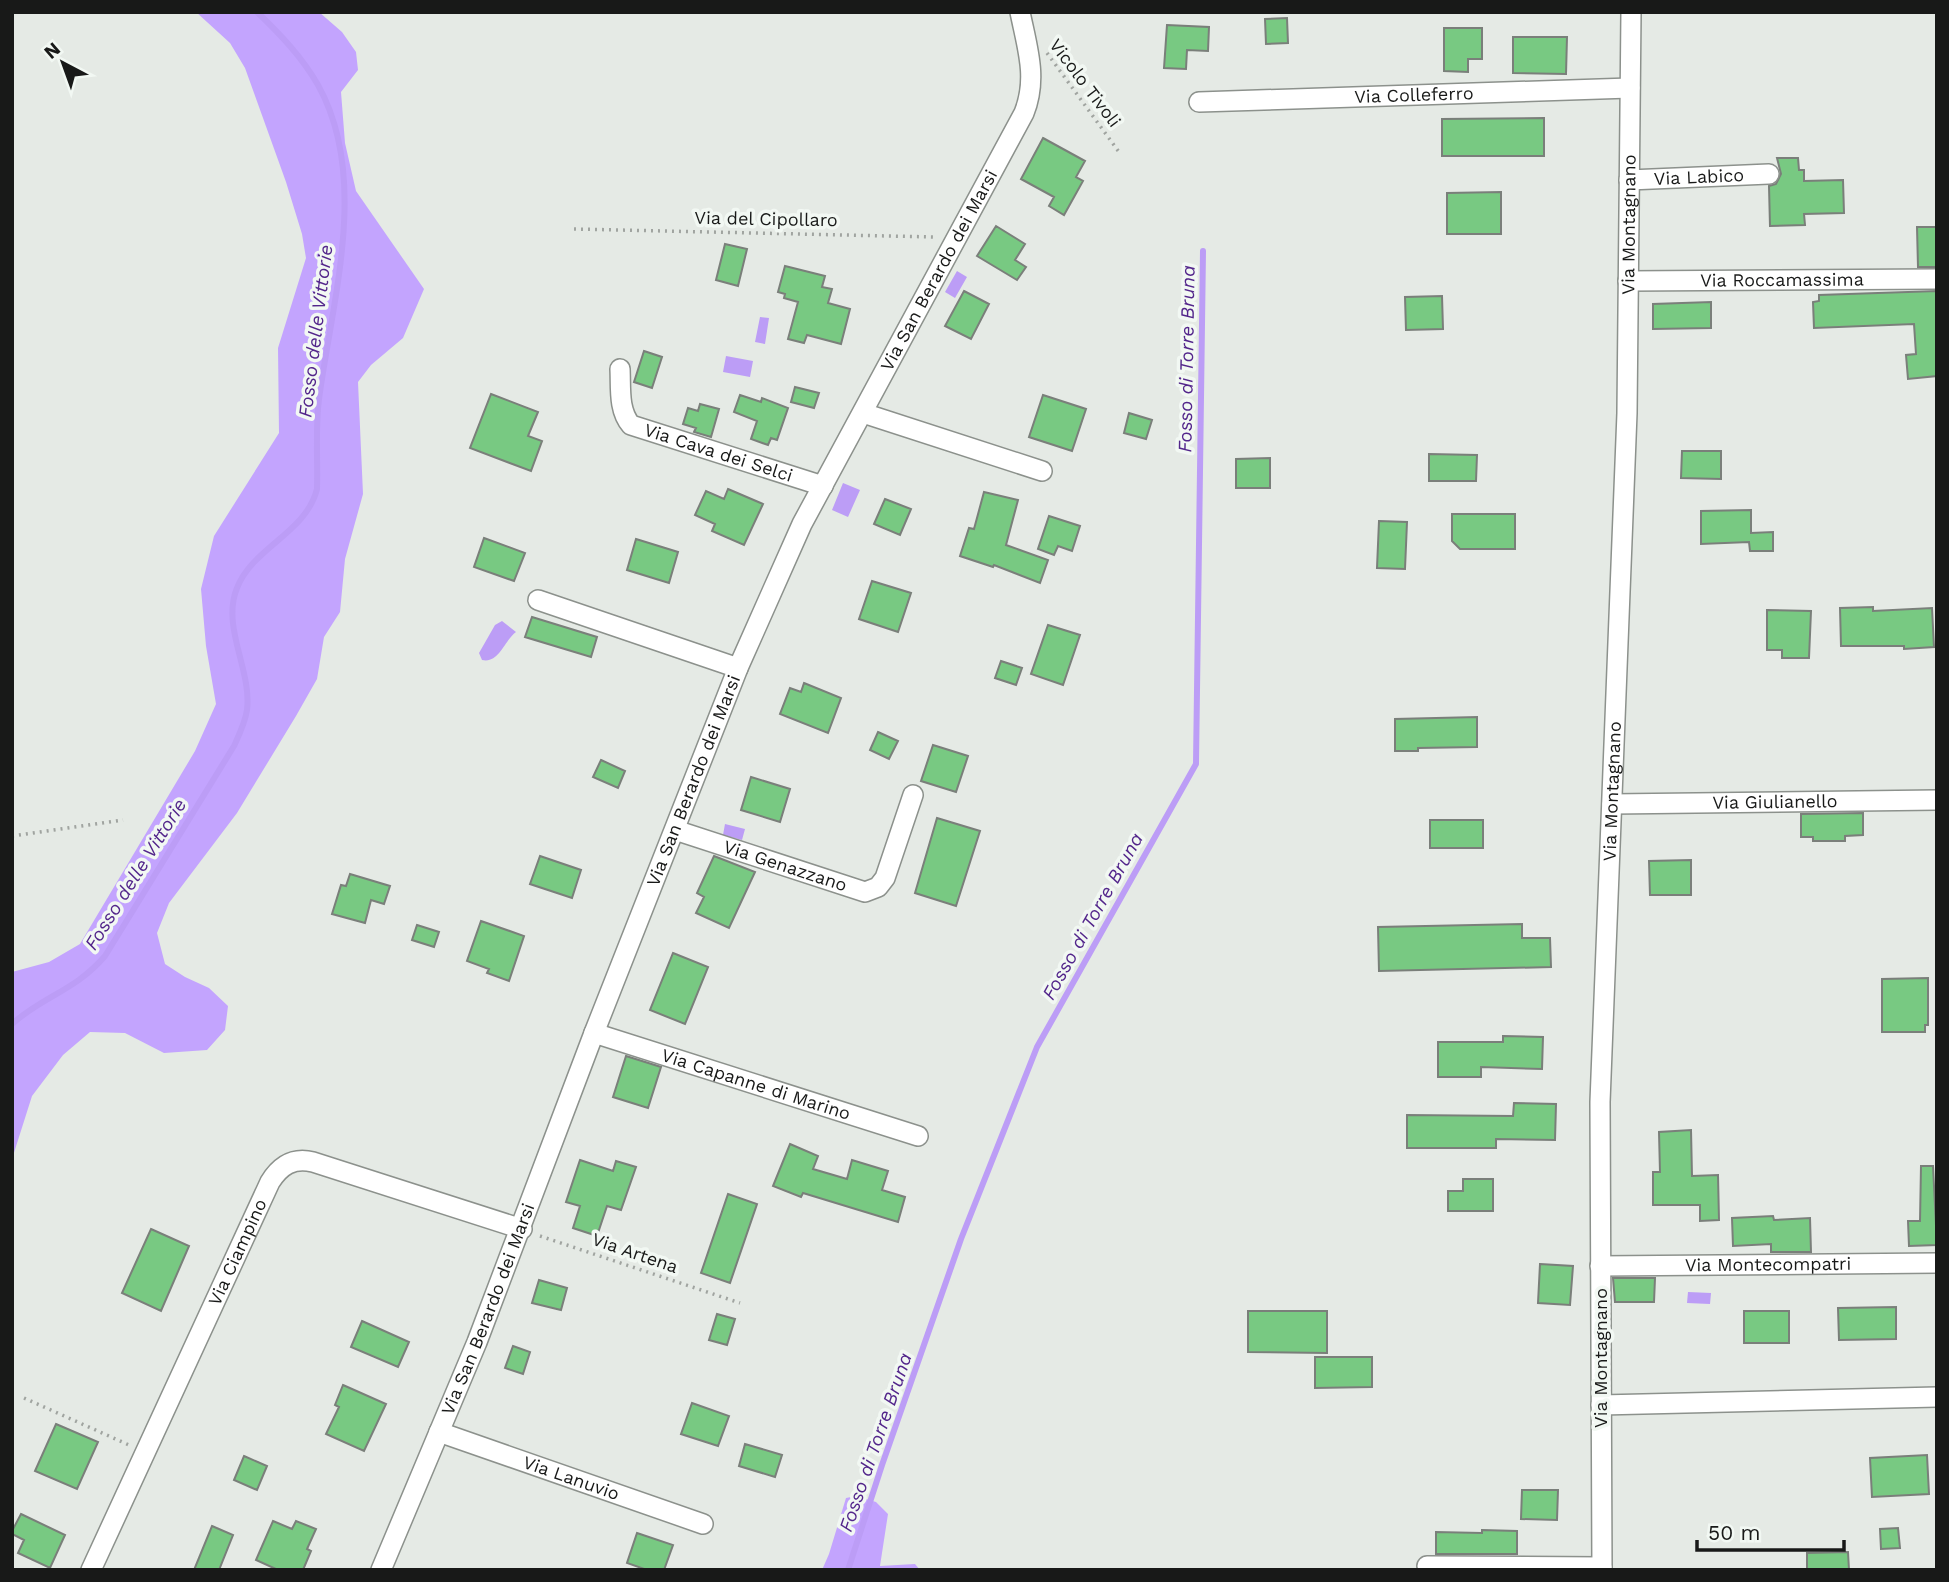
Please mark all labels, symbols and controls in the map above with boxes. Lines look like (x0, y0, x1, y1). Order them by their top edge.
north arrow (28, 28, 98, 98)
street label: Vicolo Tivoli (1045, 34, 1125, 131)
text: N (39, 37, 65, 64)
street label: Via Colleferro (1354, 82, 1474, 107)
street label: Via Montagnano (1617, 154, 1640, 295)
street label: Via Labico (1653, 164, 1745, 189)
street label: Via San Berardo dei Marsi (876, 166, 1001, 374)
street label: Via del Cipollaro (694, 207, 838, 230)
water label: Fosso delle Vittorie (293, 243, 338, 419)
water label: Fosso di Torre Bruna (1173, 265, 1200, 453)
street label: Via Roccamassima (1700, 268, 1864, 291)
street label: Via Cava dei Selci (642, 419, 795, 486)
street label: Via San Berardo dei Marsi (642, 672, 744, 889)
street label: Via Montagnano (1598, 721, 1625, 862)
street label: Via Giulianello (1712, 790, 1838, 813)
water label: Fosso delle Vittorie (80, 794, 191, 954)
water label: Fosso di Torre Bruna (1037, 828, 1148, 1004)
street label: Via Genazzano (721, 836, 850, 895)
street label: Via Capanne di Marino (659, 1044, 853, 1124)
street label: Via Ciampino (204, 1195, 271, 1309)
street label: Via San Berardo dei Marsi (437, 1200, 539, 1418)
street label: Via Artena (589, 1228, 681, 1277)
street label: Via Montecompatri (1685, 1253, 1851, 1275)
street label: Via Montagnano (1590, 1288, 1611, 1428)
water label: Fosso di Torre Bruna (834, 1350, 917, 1535)
street label: Via Lanuvio (520, 1451, 622, 1504)
scale bar (1697, 1508, 1844, 1552)
text: 50 m (1708, 1520, 1760, 1545)

